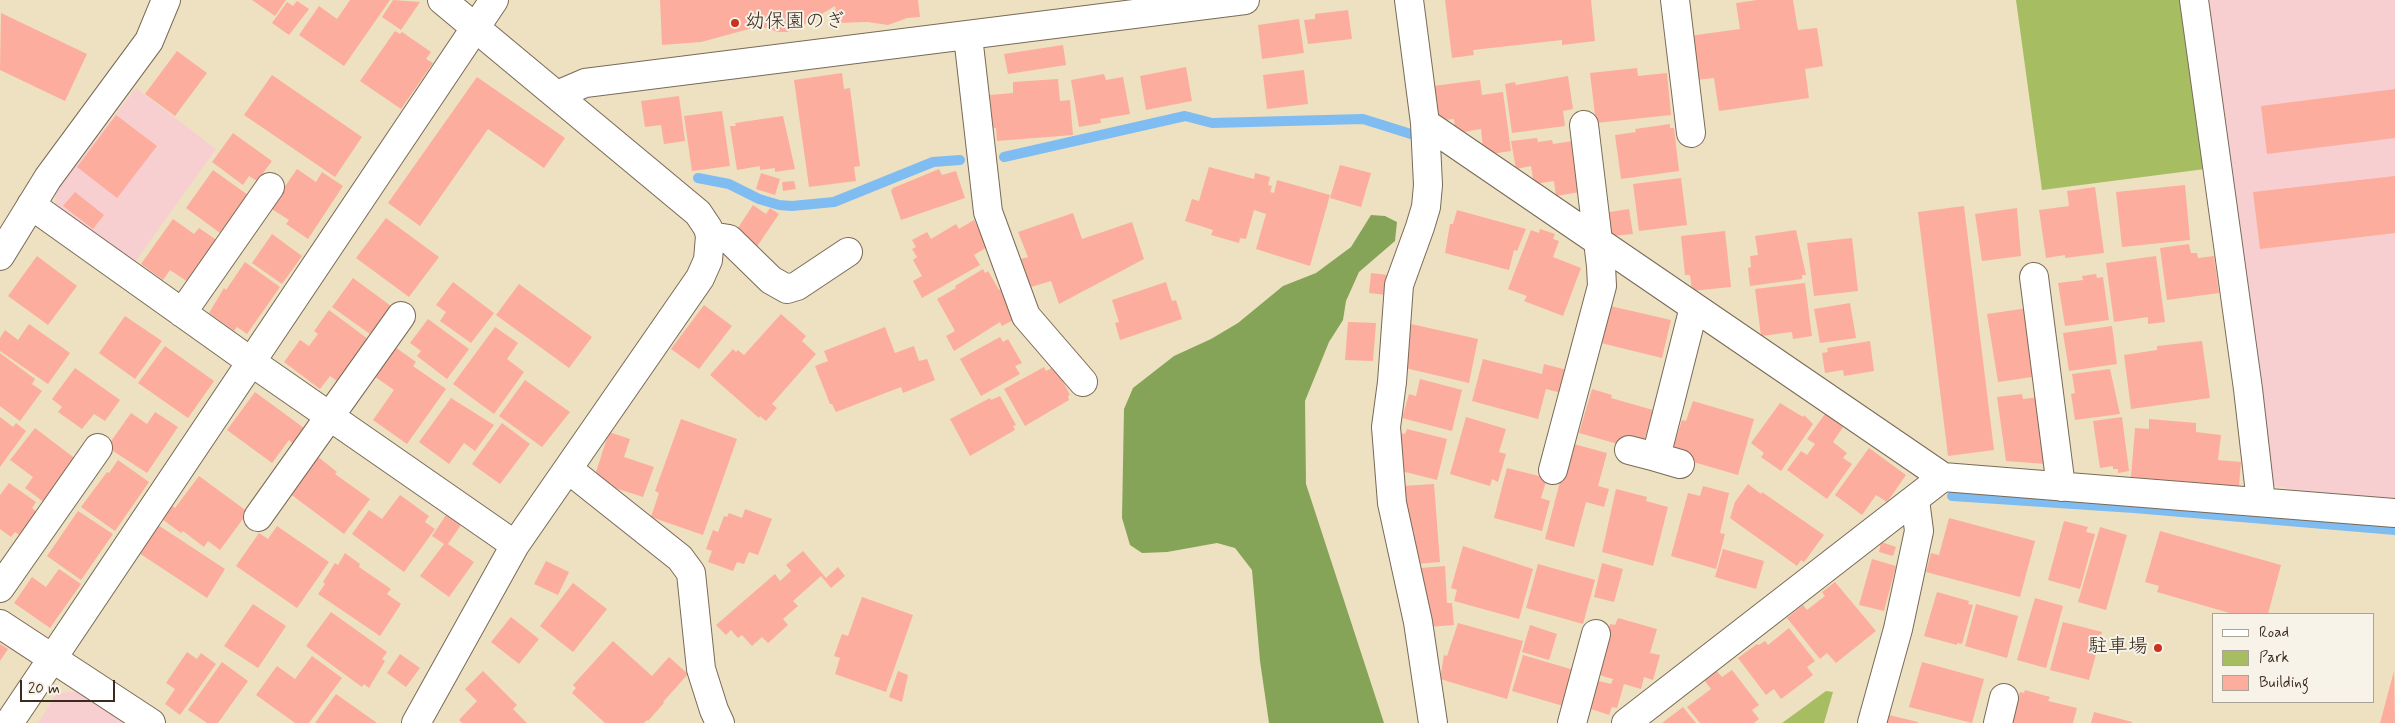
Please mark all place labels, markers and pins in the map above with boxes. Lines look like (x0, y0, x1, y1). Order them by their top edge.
place label: 幼保園のぎ (745, 11, 845, 35)
marker: 幼保園のぎ (729, 17, 741, 29)
place label: 駐車場 (2088, 636, 2148, 660)
marker: 駐車場 (2152, 642, 2164, 654)

